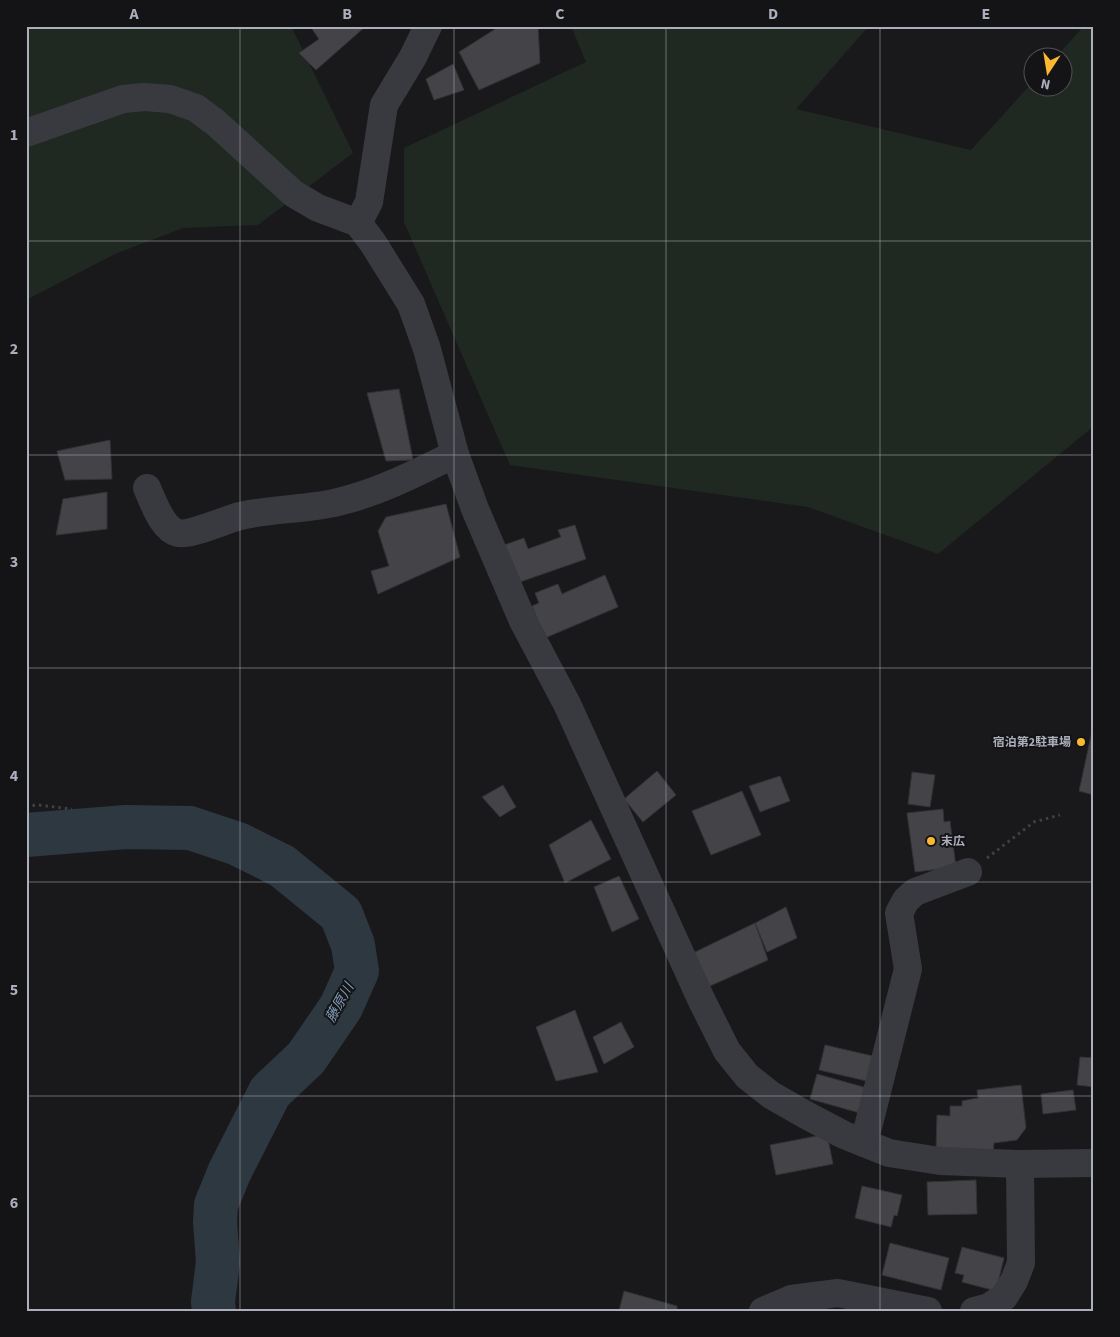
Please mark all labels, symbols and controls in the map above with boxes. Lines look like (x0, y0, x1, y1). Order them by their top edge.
text: A (128, 3, 139, 25)
text: B (342, 3, 352, 25)
text: C (555, 3, 565, 25)
text: D (768, 3, 778, 25)
text: E (982, 3, 990, 25)
north arrow (1022, 48, 1072, 98)
text: N (1039, 73, 1052, 94)
text: 1 (10, 124, 18, 146)
text: 2 (10, 338, 18, 360)
text: 3 (10, 551, 18, 573)
place label: 宿泊第2駐車場 (993, 734, 1071, 751)
marker: 宿泊第2駐車場 (1075, 736, 1087, 748)
text: 4 (10, 765, 19, 787)
place label: 末広 (941, 833, 965, 850)
marker: 末広 (925, 835, 937, 847)
water label: 藤原川 (321, 978, 360, 1026)
text: 5 (10, 979, 18, 1001)
text: 6 (10, 1192, 18, 1214)

